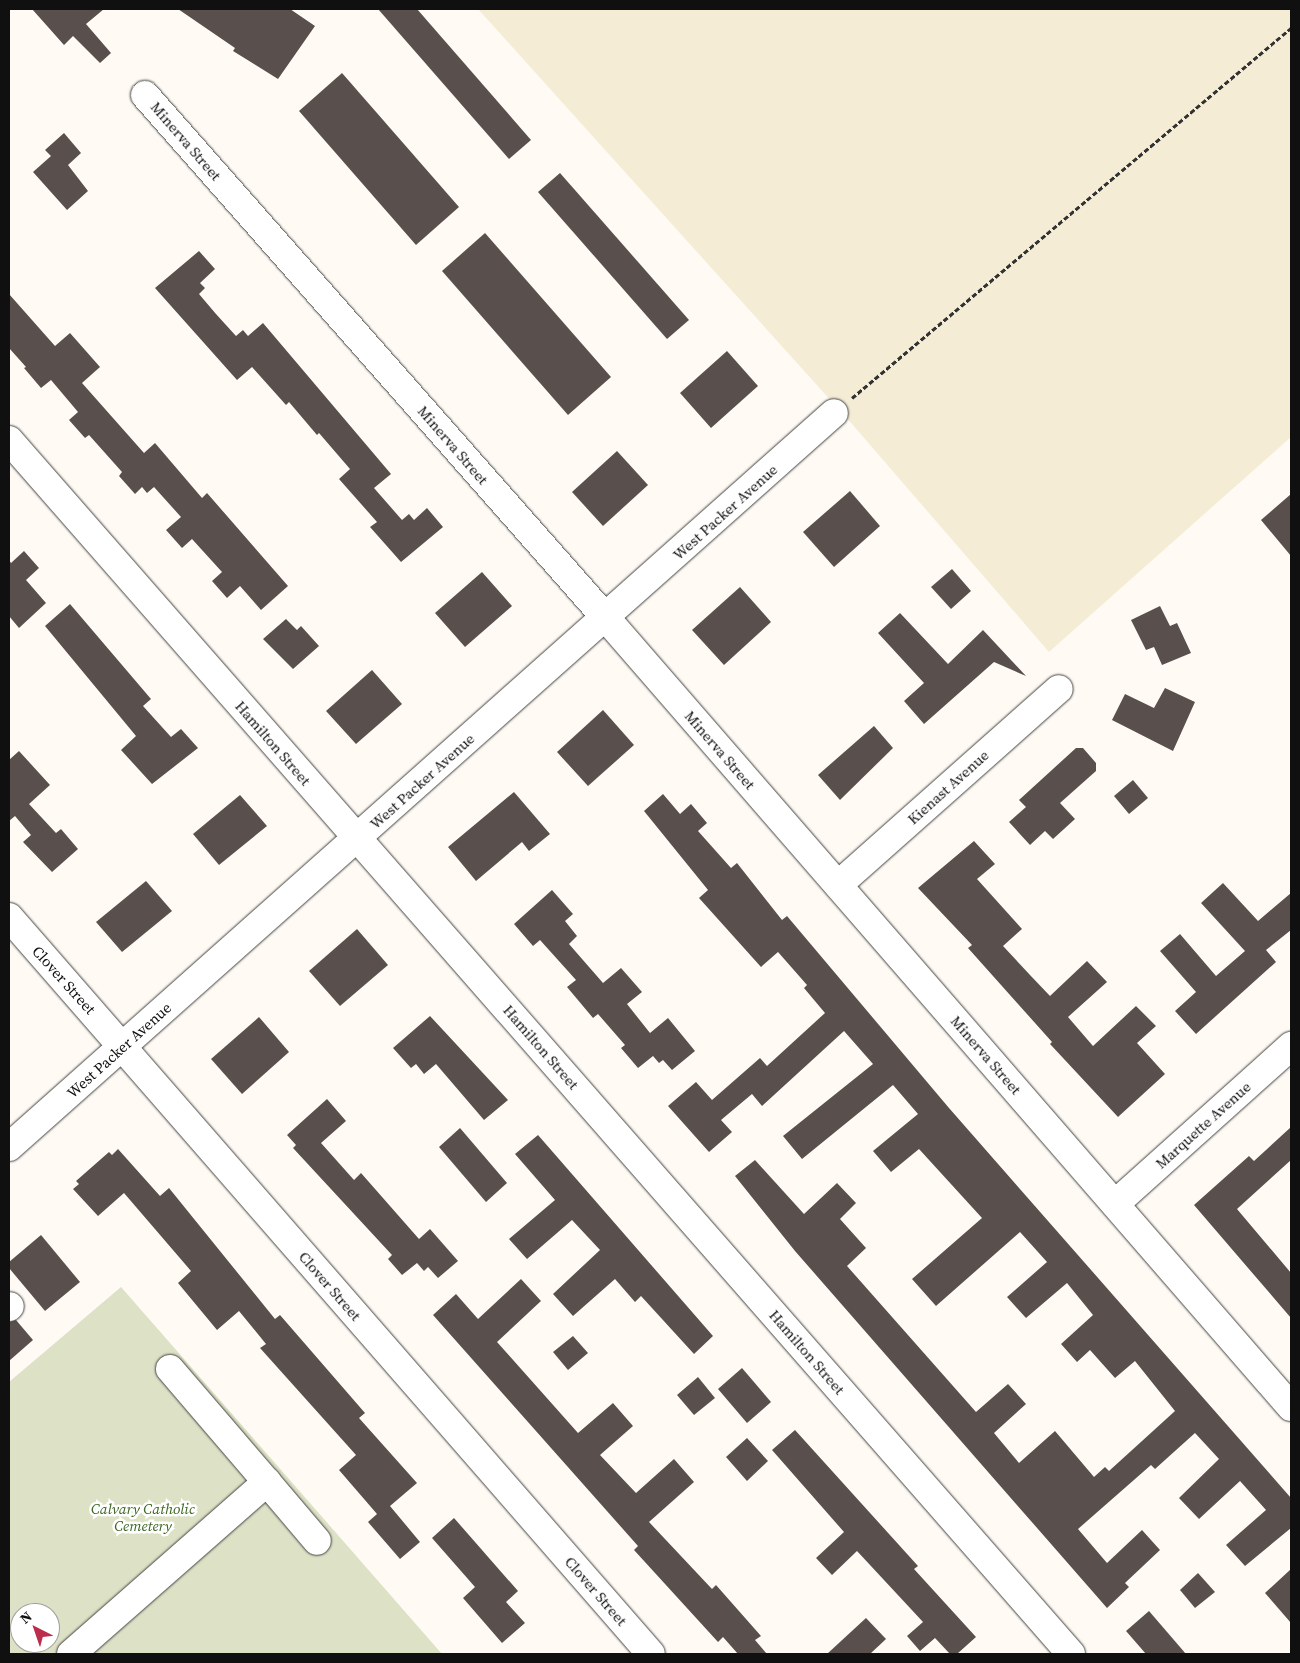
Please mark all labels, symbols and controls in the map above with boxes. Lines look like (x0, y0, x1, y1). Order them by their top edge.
street label: Minerva Street (147, 98, 225, 184)
street label: Minerva Street (414, 402, 492, 488)
street label: West Packer Avenue (669, 460, 781, 564)
street label: Hamilton Street (231, 697, 315, 789)
street label: Minerva Street (681, 707, 759, 793)
street label: West Packer Avenue (366, 729, 478, 833)
street label: Kienast Avenue (904, 746, 992, 828)
street label: Clover Street (29, 942, 99, 1018)
street label: West Packer Avenue (63, 998, 175, 1102)
street label: Hamilton Street (499, 1001, 583, 1093)
street label: Minerva Street (947, 1012, 1025, 1098)
street label: Marquette Avenue (1152, 1078, 1254, 1172)
street label: Clover Street (295, 1248, 365, 1324)
street label: Hamilton Street (765, 1306, 849, 1398)
park label: Calvary Catholic Cemetery (91, 1499, 195, 1534)
street label: Clover Street (561, 1553, 631, 1629)
north arrow (10, 1603, 60, 1653)
text: N (15, 1607, 36, 1628)

